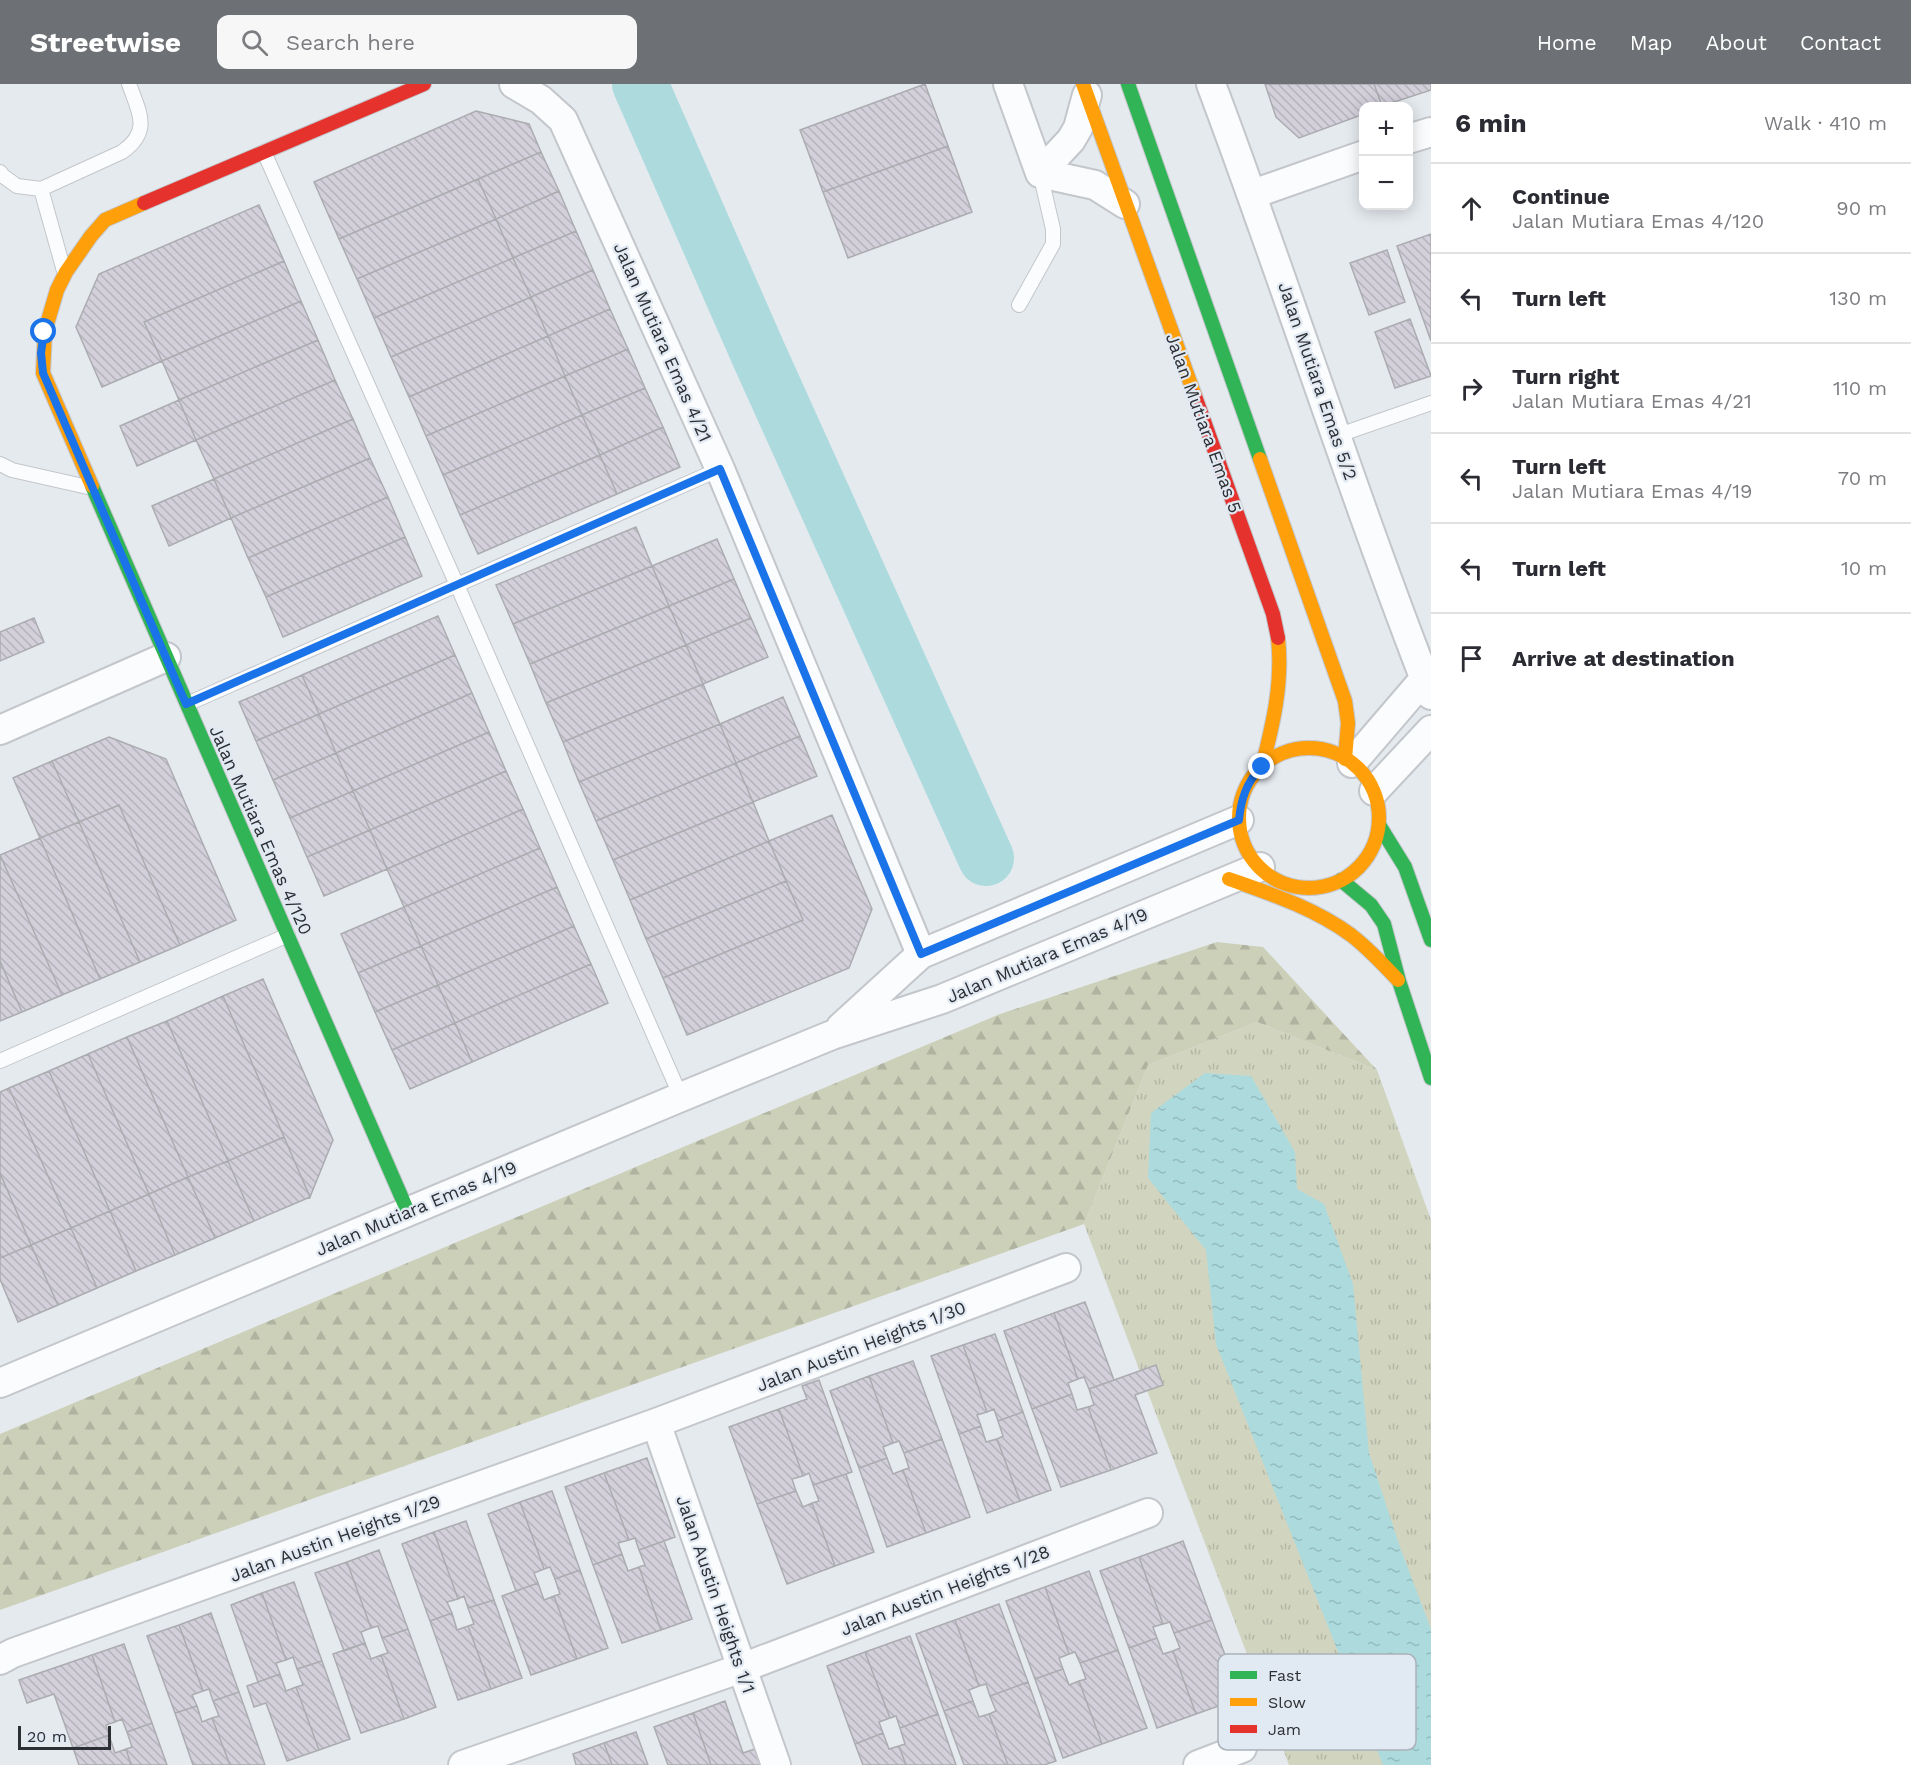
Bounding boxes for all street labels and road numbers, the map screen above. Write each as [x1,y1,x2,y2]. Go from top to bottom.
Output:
street label: Jalan Mutiara Emas 4/21 [610,239,716,445]
street label: Jalan Mutiara Emas 5/2 [1274,279,1362,483]
street label: Jalan Mutiara Emas 5 [1162,330,1246,516]
street label: Jalan Mutiara Emas 4/120 [205,722,317,938]
street label: Jalan Mutiara Emas 4/19 [943,903,1151,1007]
street label: Jalan Mutiara Emas 4/19 [312,1156,520,1260]
street label: Jalan Austin Heights 1/30 [753,1296,969,1396]
street label: Jalan Austin Heights 1/29 [227,1490,443,1586]
street label: Jalan Austin Heights 1/1 [672,1492,760,1696]
street label: Jalan Austin Heights 1/28 [837,1540,1053,1640]

